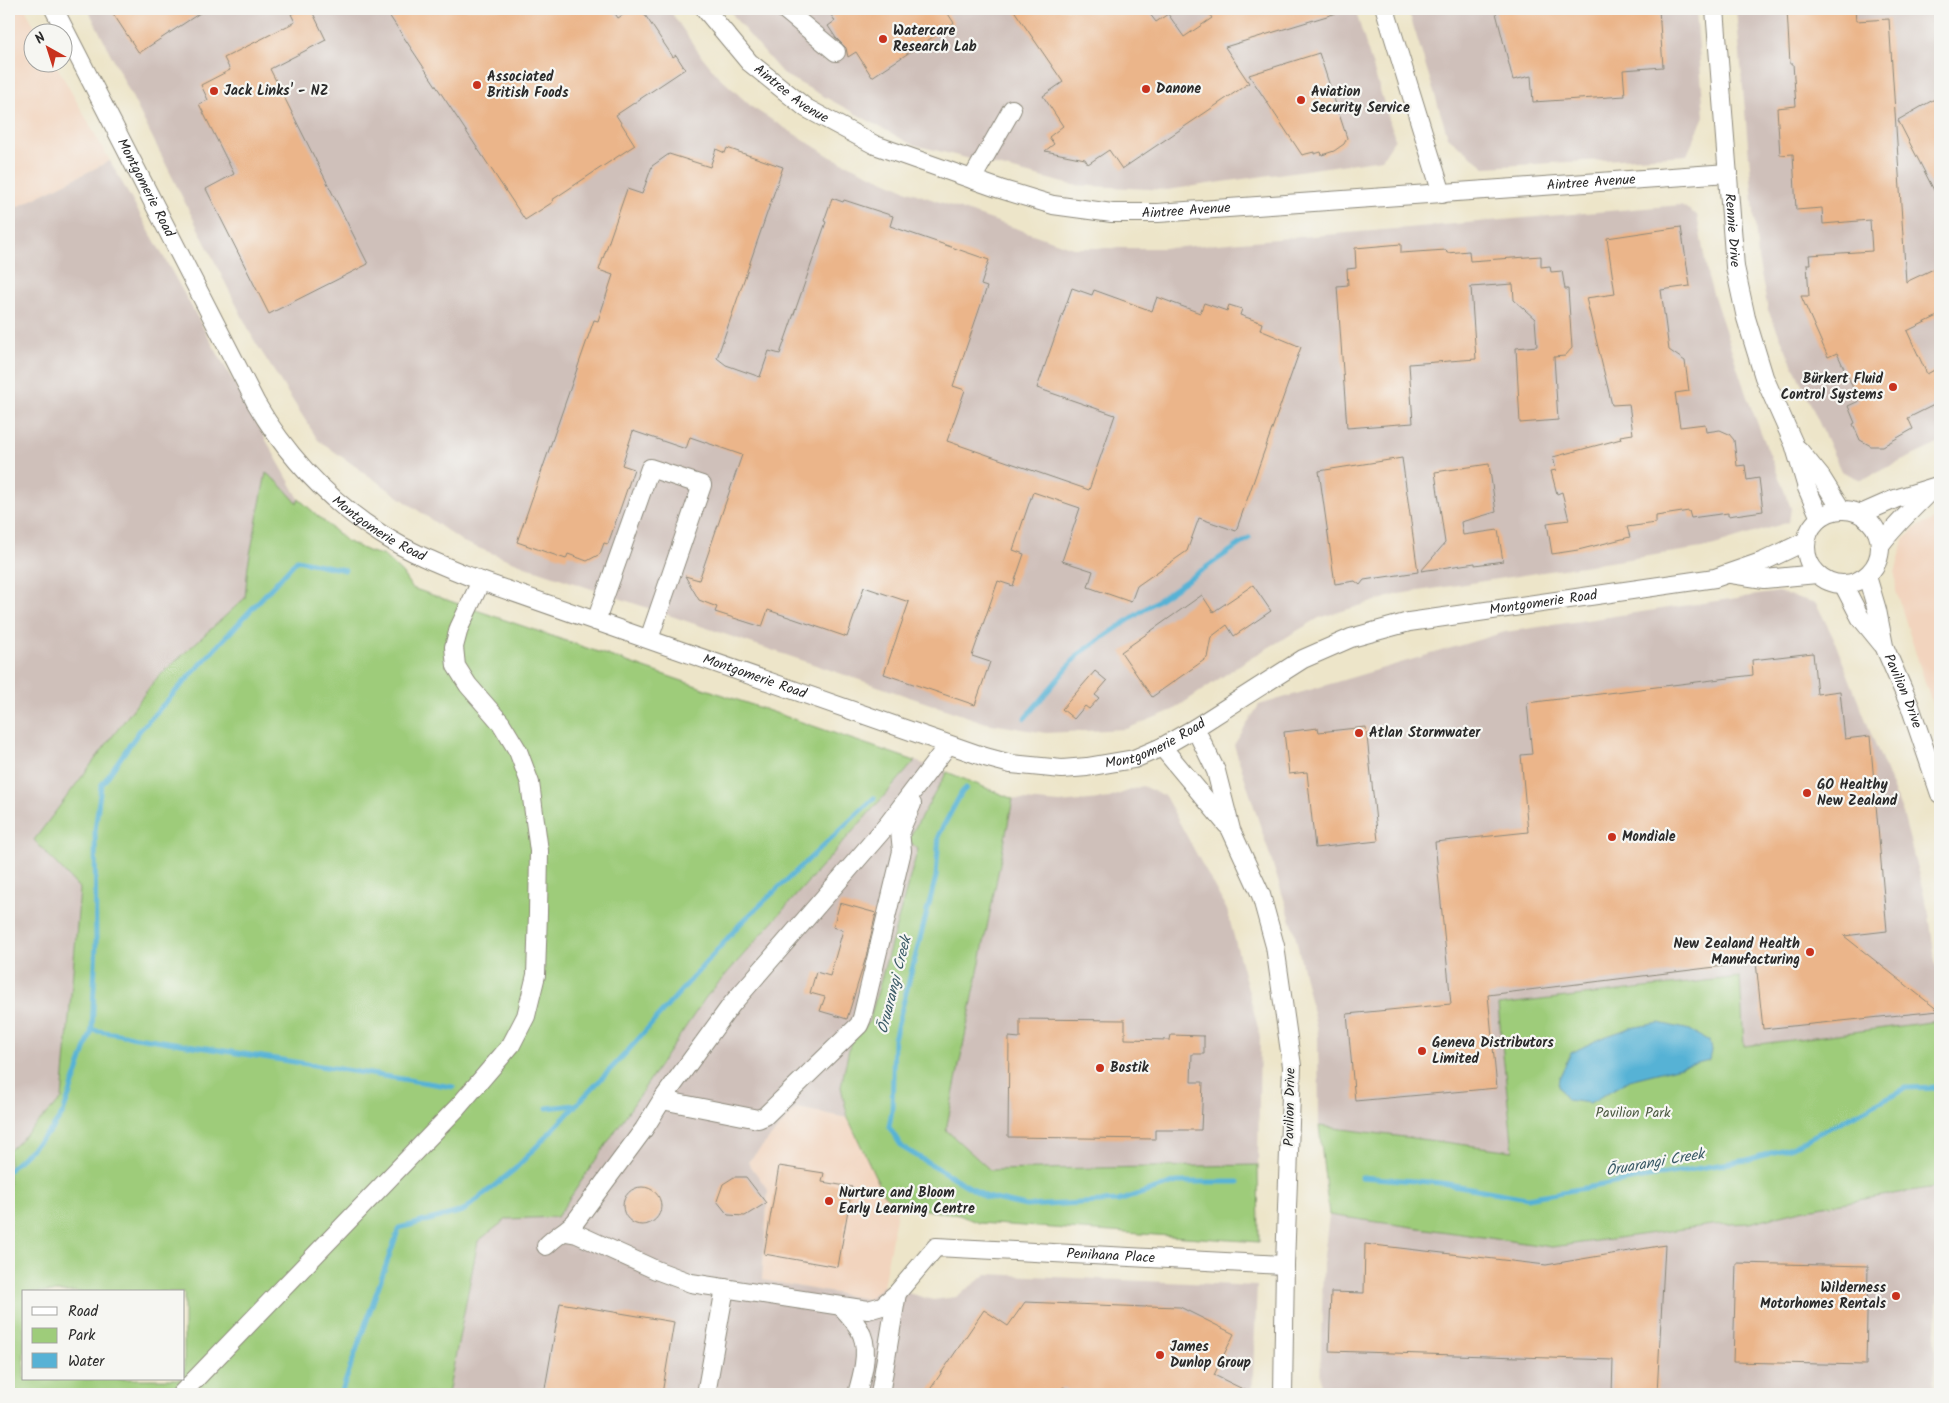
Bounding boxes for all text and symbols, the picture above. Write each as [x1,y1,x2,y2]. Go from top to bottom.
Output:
place label: Watercare Research Lab [893,20,977,58]
north arrow [22,22,72,72]
text: N [30,27,51,50]
marker: Watercare Research Lab [877,33,889,45]
street label: Aintree Avenue [749,59,833,130]
place label: Associated British Foods [487,66,569,104]
place label: Danone [1156,78,1201,100]
marker: Associated British Foods [471,79,483,91]
place label: Jack Links' - NZ [224,80,329,102]
place label: Aviation Security Service [1311,81,1410,119]
marker: Danone [1140,83,1152,95]
marker: Jack Links' - NZ [208,85,220,97]
marker: Aviation Security Service [1295,94,1307,106]
street label: Montgomerie Road [111,134,181,242]
street label: Aintree Avenue [1546,168,1637,197]
street label: Rennie Drive [1718,193,1746,269]
street label: Aintree Avenue [1142,197,1232,224]
place label: Bürkert Fluid Control Systems [1781,368,1883,406]
marker: Bürkert Fluid Control Systems [1887,381,1899,393]
street label: Montgomerie Road [327,490,430,568]
street label: Montgomerie Road [1488,584,1600,621]
street label: Montgomerie Road [700,648,811,705]
street label: Pavilion Drive [1878,650,1928,732]
street label: Montgomerie Road [1103,712,1211,775]
place label: Atlan Stormwater [1369,722,1481,744]
marker: Atlan Stormwater [1353,727,1365,739]
place label: GO Healthy New Zealand [1817,774,1898,812]
marker: GO Healthy New Zealand [1801,787,1813,799]
place label: Mondiale [1622,826,1676,848]
marker: Mondiale [1606,831,1618,843]
water label: Ōruarangi Creek [871,932,919,1036]
place label: New Zealand Health Manufacturing [1673,933,1800,971]
marker: New Zealand Health Manufacturing [1804,946,1816,958]
place label: Geneva Distributors Limited [1432,1032,1554,1070]
marker: Geneva Distributors Limited [1416,1045,1428,1057]
place label: Bostik [1110,1057,1150,1079]
marker: Bostik [1094,1062,1106,1074]
street label: Pavilion Drive [1278,1067,1302,1147]
park label: Pavilion Park [1596,1102,1671,1124]
water label: Ōruarangi Creek [1604,1142,1708,1183]
place label: Nurture and Bloom Early Learning Centre [839,1182,975,1220]
marker: Nurture and Bloom Early Learning Centre [823,1195,835,1207]
street label: Penihana Place [1066,1243,1156,1269]
place label: Wilderness Motorhomes Rentals [1760,1277,1886,1315]
legend [22,1290,185,1380]
marker: Wilderness Motorhomes Rentals [1890,1290,1902,1302]
text: Road [68,1300,99,1324]
text: Park [68,1324,96,1348]
place label: James Dunlop Group [1170,1336,1252,1374]
marker: James Dunlop Group [1154,1349,1166,1361]
text: Water [68,1350,105,1374]

